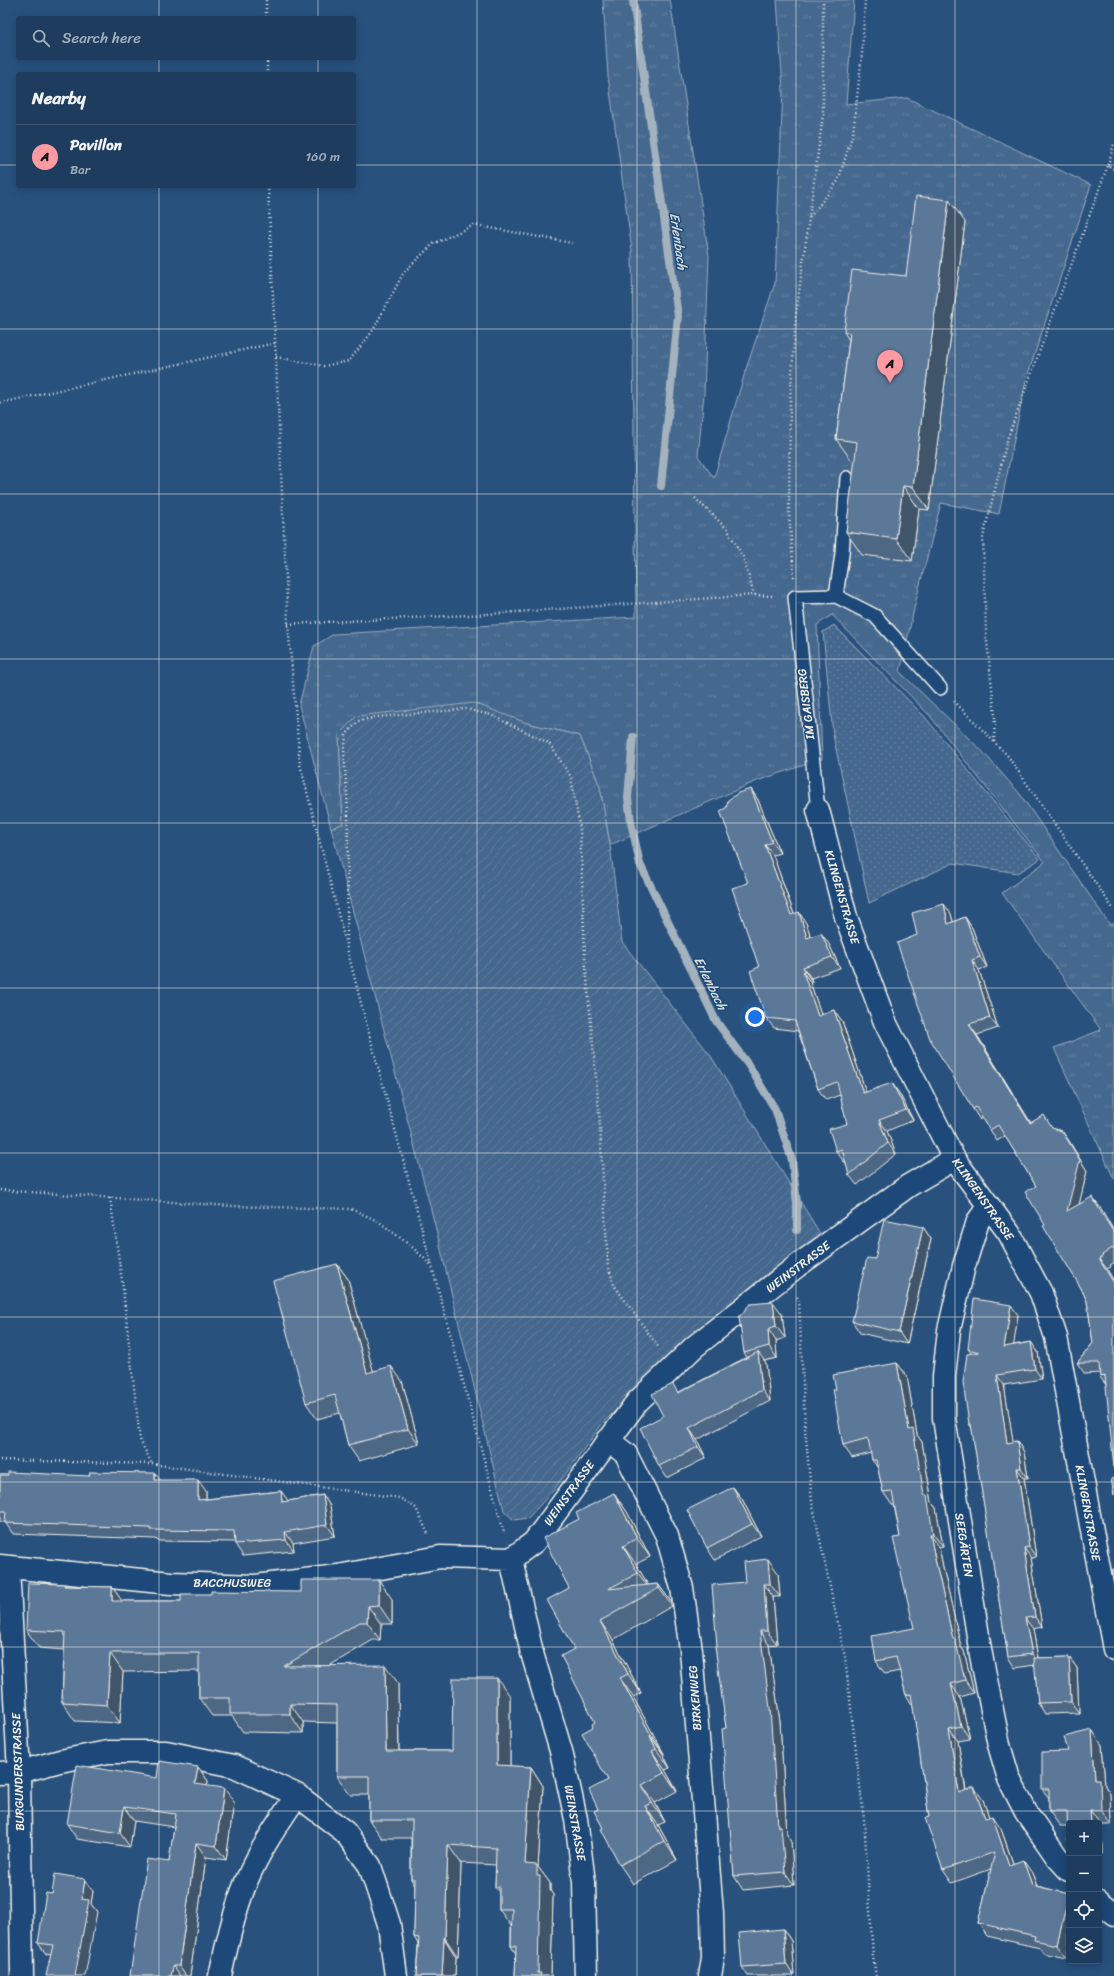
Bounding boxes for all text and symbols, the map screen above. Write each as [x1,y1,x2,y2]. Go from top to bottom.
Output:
search box [16,16,356,60]
text: Search here [62,25,141,51]
icon: search [30,27,52,49]
text: Nearby [32,83,86,113]
text: Pavillon [70,132,122,158]
text: A [41,145,49,168]
text: 160 m [305,145,340,168]
text: Bar [70,158,90,181]
water label: Erlenbach [663,211,694,272]
pin: A [877,350,903,383]
street label: IM GAISBERG [791,667,821,742]
street label: KLINGENSTRASSE [818,847,866,948]
water label: Erlenbach [688,953,734,1015]
your location [745,1007,765,1027]
street label: KLINGENSTRASSE [946,1153,1021,1246]
street label: WEINSTRASSE [761,1234,836,1299]
street label: WEINSTRASSE [538,1454,601,1531]
street label: KLINGENSTRASSE [1069,1463,1108,1564]
street label: SEEGÄRTEN [948,1511,980,1579]
street label: BACCHUSWEG [193,1572,271,1594]
street label: BIRKENWEG [682,1665,708,1731]
street label: BURGUNDERSTRASSE [5,1711,31,1831]
street label: WEINSTRASSE [557,1783,593,1864]
map controls [1066,1820,1102,1964]
button: + [1066,1820,1102,1856]
button: − [1066,1856,1102,1892]
button: locate [1066,1892,1102,1928]
button: layers [1066,1928,1102,1964]

